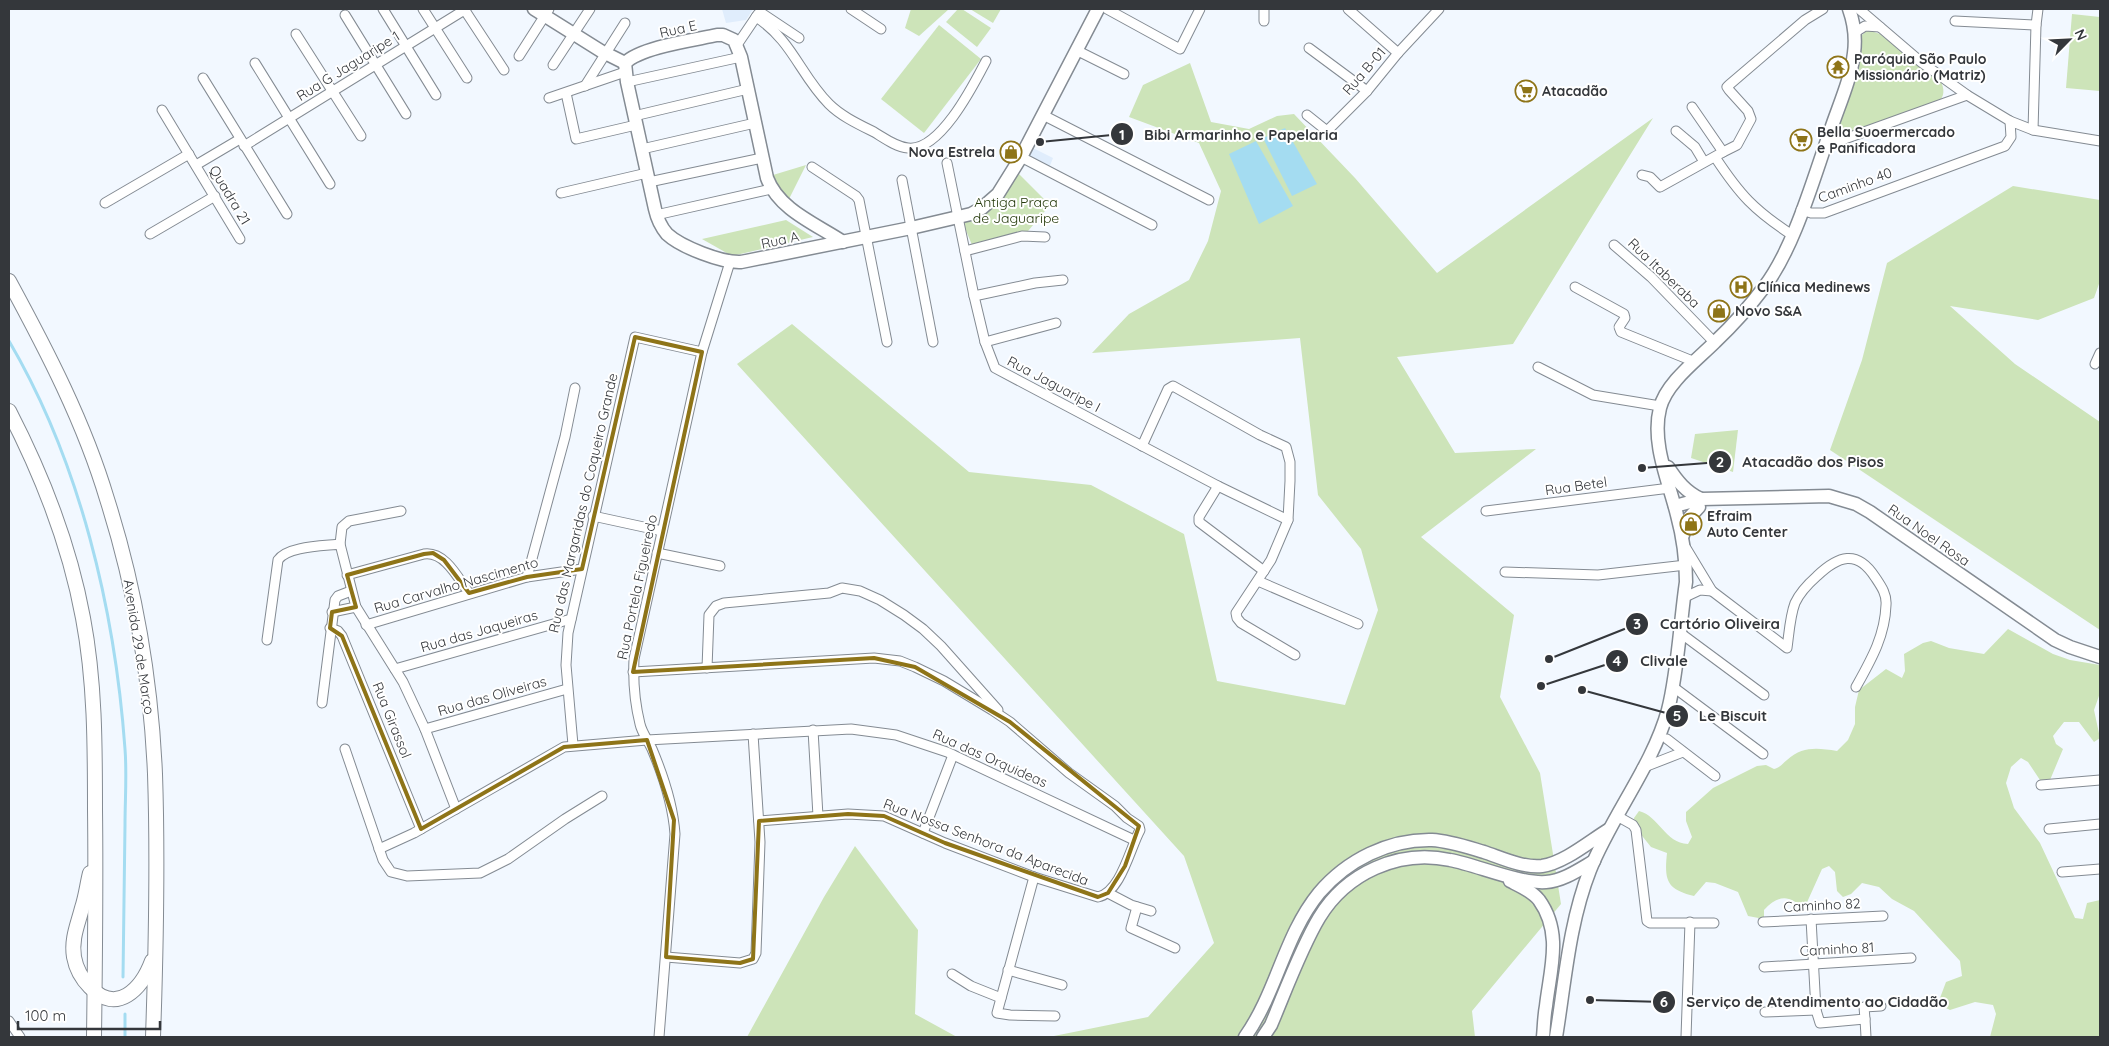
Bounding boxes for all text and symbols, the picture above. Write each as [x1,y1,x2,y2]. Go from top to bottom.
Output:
north arrow [2044,15,2094,65]
street label: Rua E [658,16,698,42]
text: N [2071,26,2091,43]
street label: Rua G Jaguaripe 1 [293,27,403,105]
street label: Rua B-01 [1338,43,1390,99]
place label: Paróquia São Paulo Missionário (Matriz) [1854,50,1987,84]
temple icon: Paróquia São Paulo Missionário (Matriz) [1826,55,1850,79]
supermarket icon: Atacadão [1514,79,1538,103]
place label: Atacadão [1542,82,1608,100]
callout: Bibi Armarinho e Papelaria [1109,119,1348,149]
place label: Bella Suoermercado e Panificadora [1817,123,1955,157]
text: 1 [1119,125,1125,144]
text: Bibi Armarinho e Papelaria [1144,125,1338,144]
supermarket icon: Bella Suoermercado e Panificadora [1789,128,1813,152]
shop icon: Nova Estrela [999,140,1023,164]
place label: Nova Estrela [908,143,995,161]
street label: Quadra 21 [205,162,255,228]
street label: Caminho 40 [1816,163,1894,207]
park label: Antiga Praça de Jaguaripe [973,193,1059,227]
street label: Rua A [759,227,801,253]
street label: Rua Itaberaba [1624,234,1704,312]
hospital icon: Clínica Medinews [1729,275,1753,299]
place label: Clínica Medinews [1757,278,1871,296]
shop icon: Novo S&A [1707,299,1731,323]
place label: Novo S&A [1735,302,1802,320]
street label: Rua Jaguaripe I [1004,352,1104,416]
street label: Rua das Margaridas do Coqueiro Grande [544,371,622,635]
callout: Atacadão dos Pisos [1707,447,1893,477]
text: 2 [1716,452,1724,471]
text: Atacadão dos Pisos [1742,452,1884,471]
street label: Rua Betel [1544,473,1608,499]
street label: Rua Noel Rosa [1884,500,1974,570]
place label: Efraim Auto Center [1707,507,1788,541]
shop icon: Efraim Auto Center [1679,512,1703,536]
street label: Rua Portela Figueiredo [613,513,661,661]
street label: Rua Carvalho Nascimento [372,553,540,617]
street label: Avenida 29 de Março [119,578,159,716]
street label: Rua das Jaqueiras [418,606,540,656]
callout: Cartório Oliveira [1625,609,1790,639]
text: 3 [1633,614,1641,633]
text: Cartório Oliveira [1660,614,1780,633]
callout: Clivale [1605,646,1697,676]
text: 4 [1613,651,1622,670]
text: Clivale [1640,651,1688,670]
street label: Rua das Oliveiras [436,672,548,720]
street label: Rua Girassol [369,679,415,761]
callout: Le Biscuit [1664,701,1778,731]
text: 5 [1673,706,1681,725]
text: Le Biscuit [1699,706,1767,725]
street label: Rua das Orquideas [930,725,1050,791]
street label: Rua Nossa Senhora da Aparecida [881,794,1091,890]
street label: Caminho 82 [1783,894,1861,916]
street label: Caminho 81 [1799,938,1875,960]
callout: Serviço de Atendimento ao Cidadão [1651,987,1958,1017]
text: 6 [1660,992,1668,1011]
text: Serviço de Atendimento ao Cidadão [1686,992,1948,1011]
scale bar [18,998,160,1030]
text: 100 m [25,1006,66,1025]

